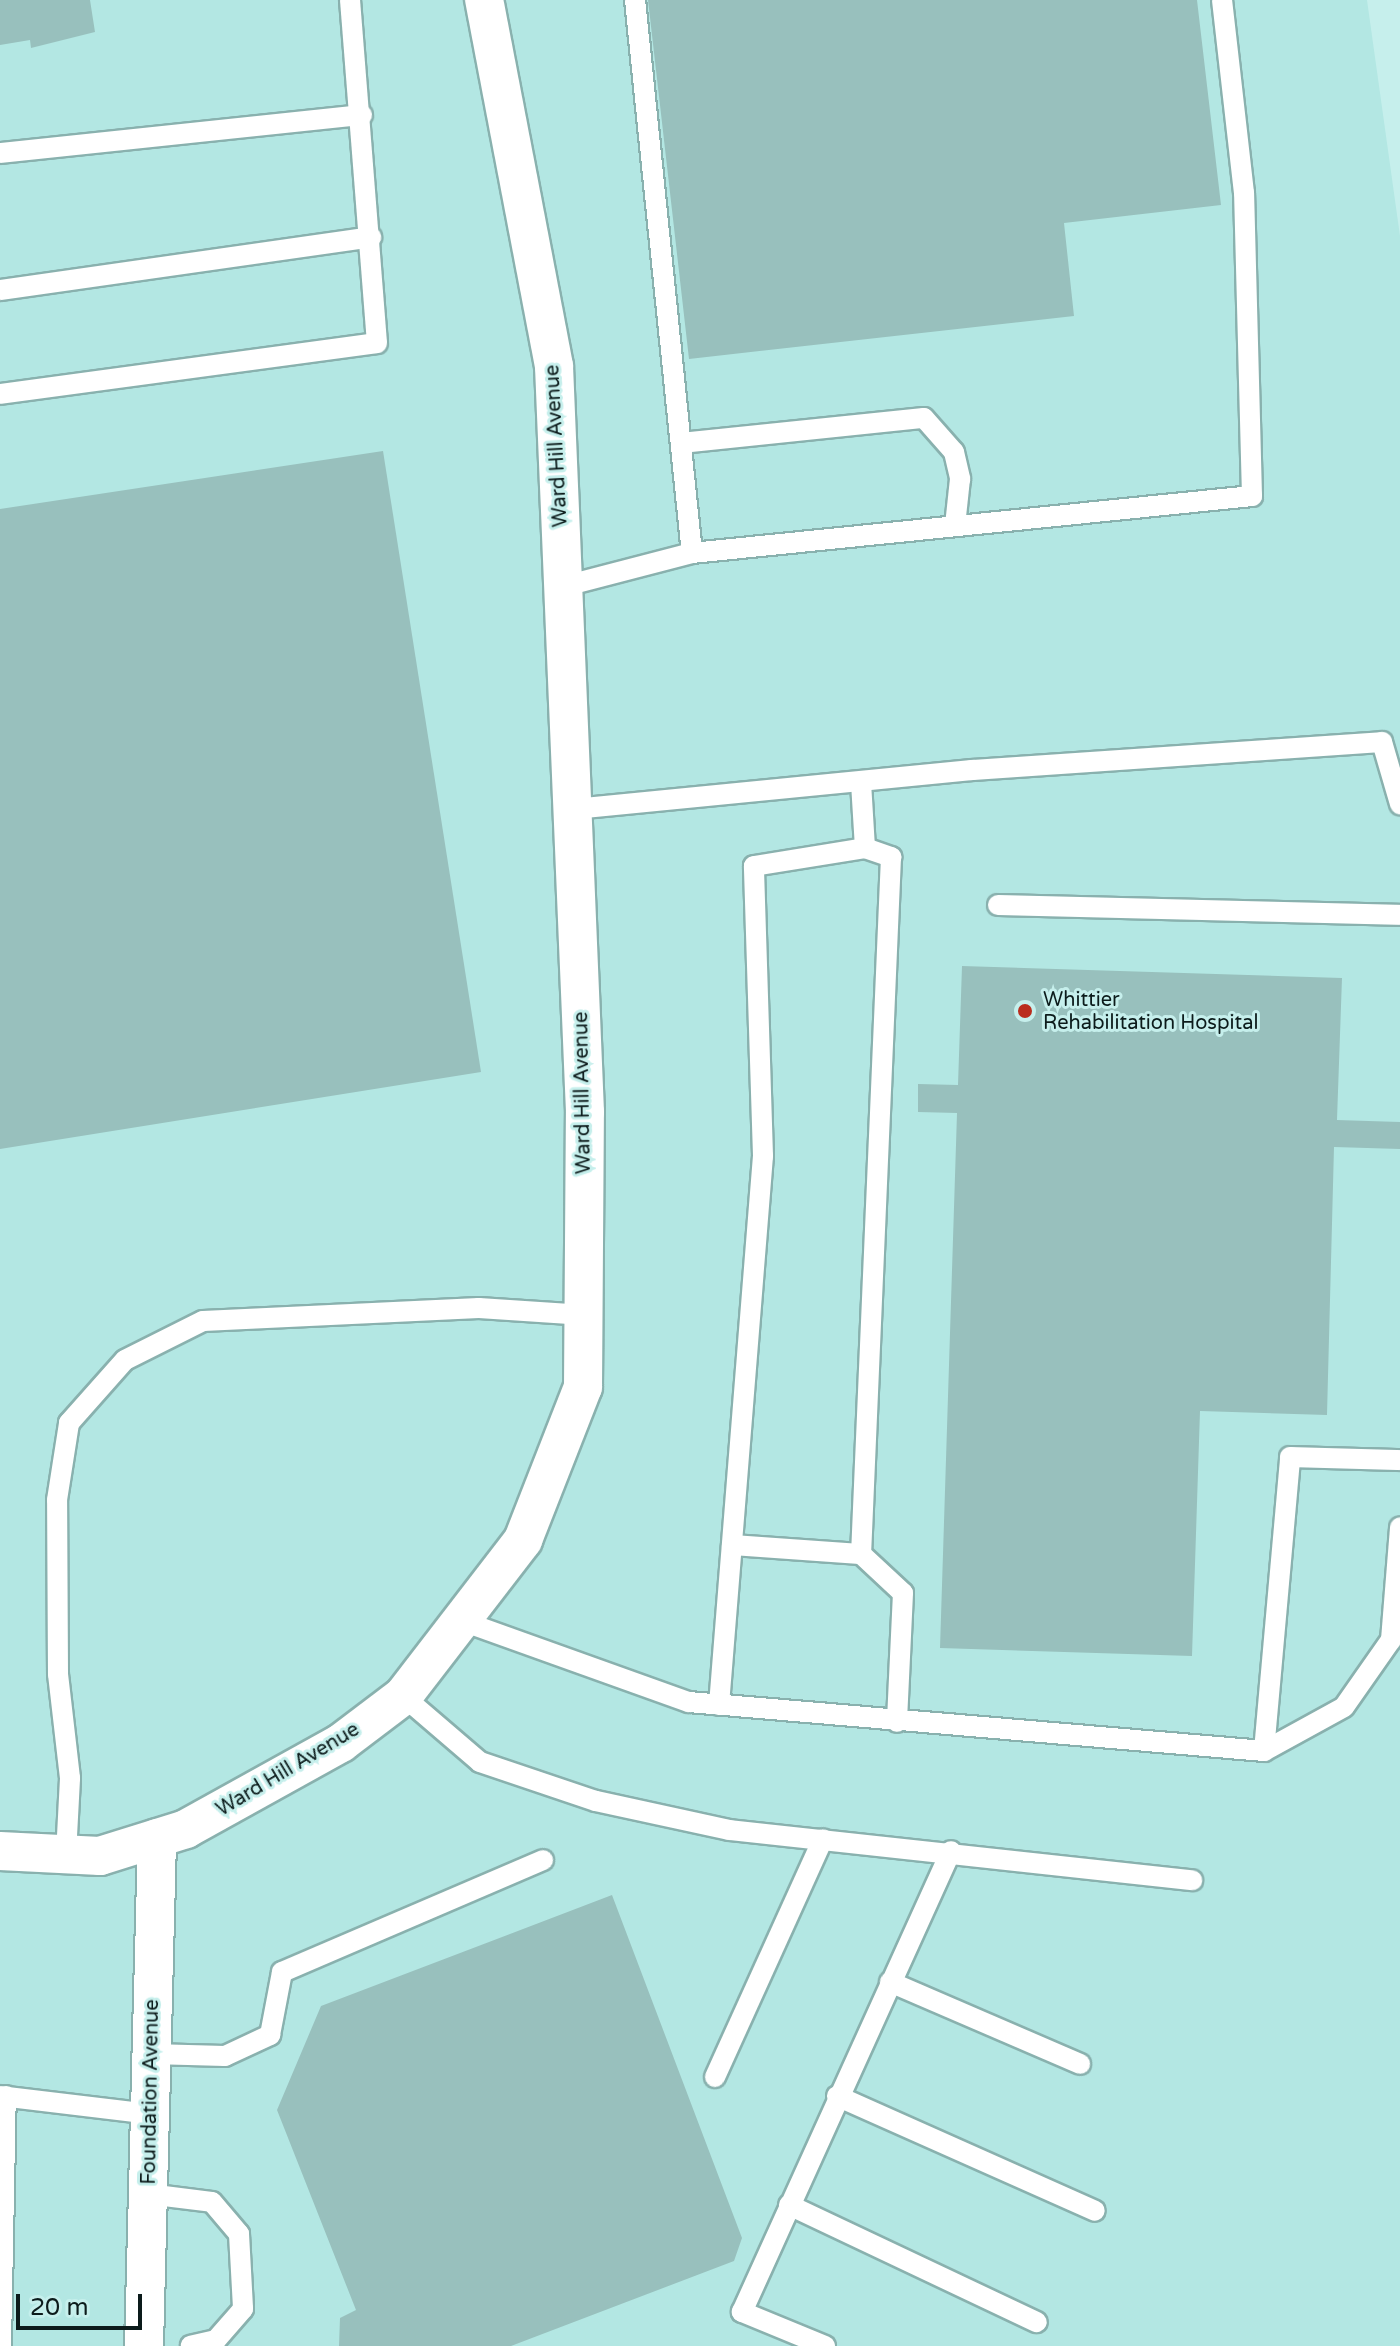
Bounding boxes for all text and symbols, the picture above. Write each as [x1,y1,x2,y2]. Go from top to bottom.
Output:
street label: Ward Hill Avenue [541,364,573,528]
place label: Whittier Rehabilitation Hospital [1043,988,1258,1035]
marker: Whittier Rehabilitation Hospital [1014,1000,1036,1022]
street label: Ward Hill Avenue [570,1012,596,1174]
street label: Ward Hill Avenue [212,1718,364,1822]
street label: Foundation Avenue [137,1999,165,2185]
scale bar [20,2278,146,2328]
text: 20 m [30,2293,88,2322]

